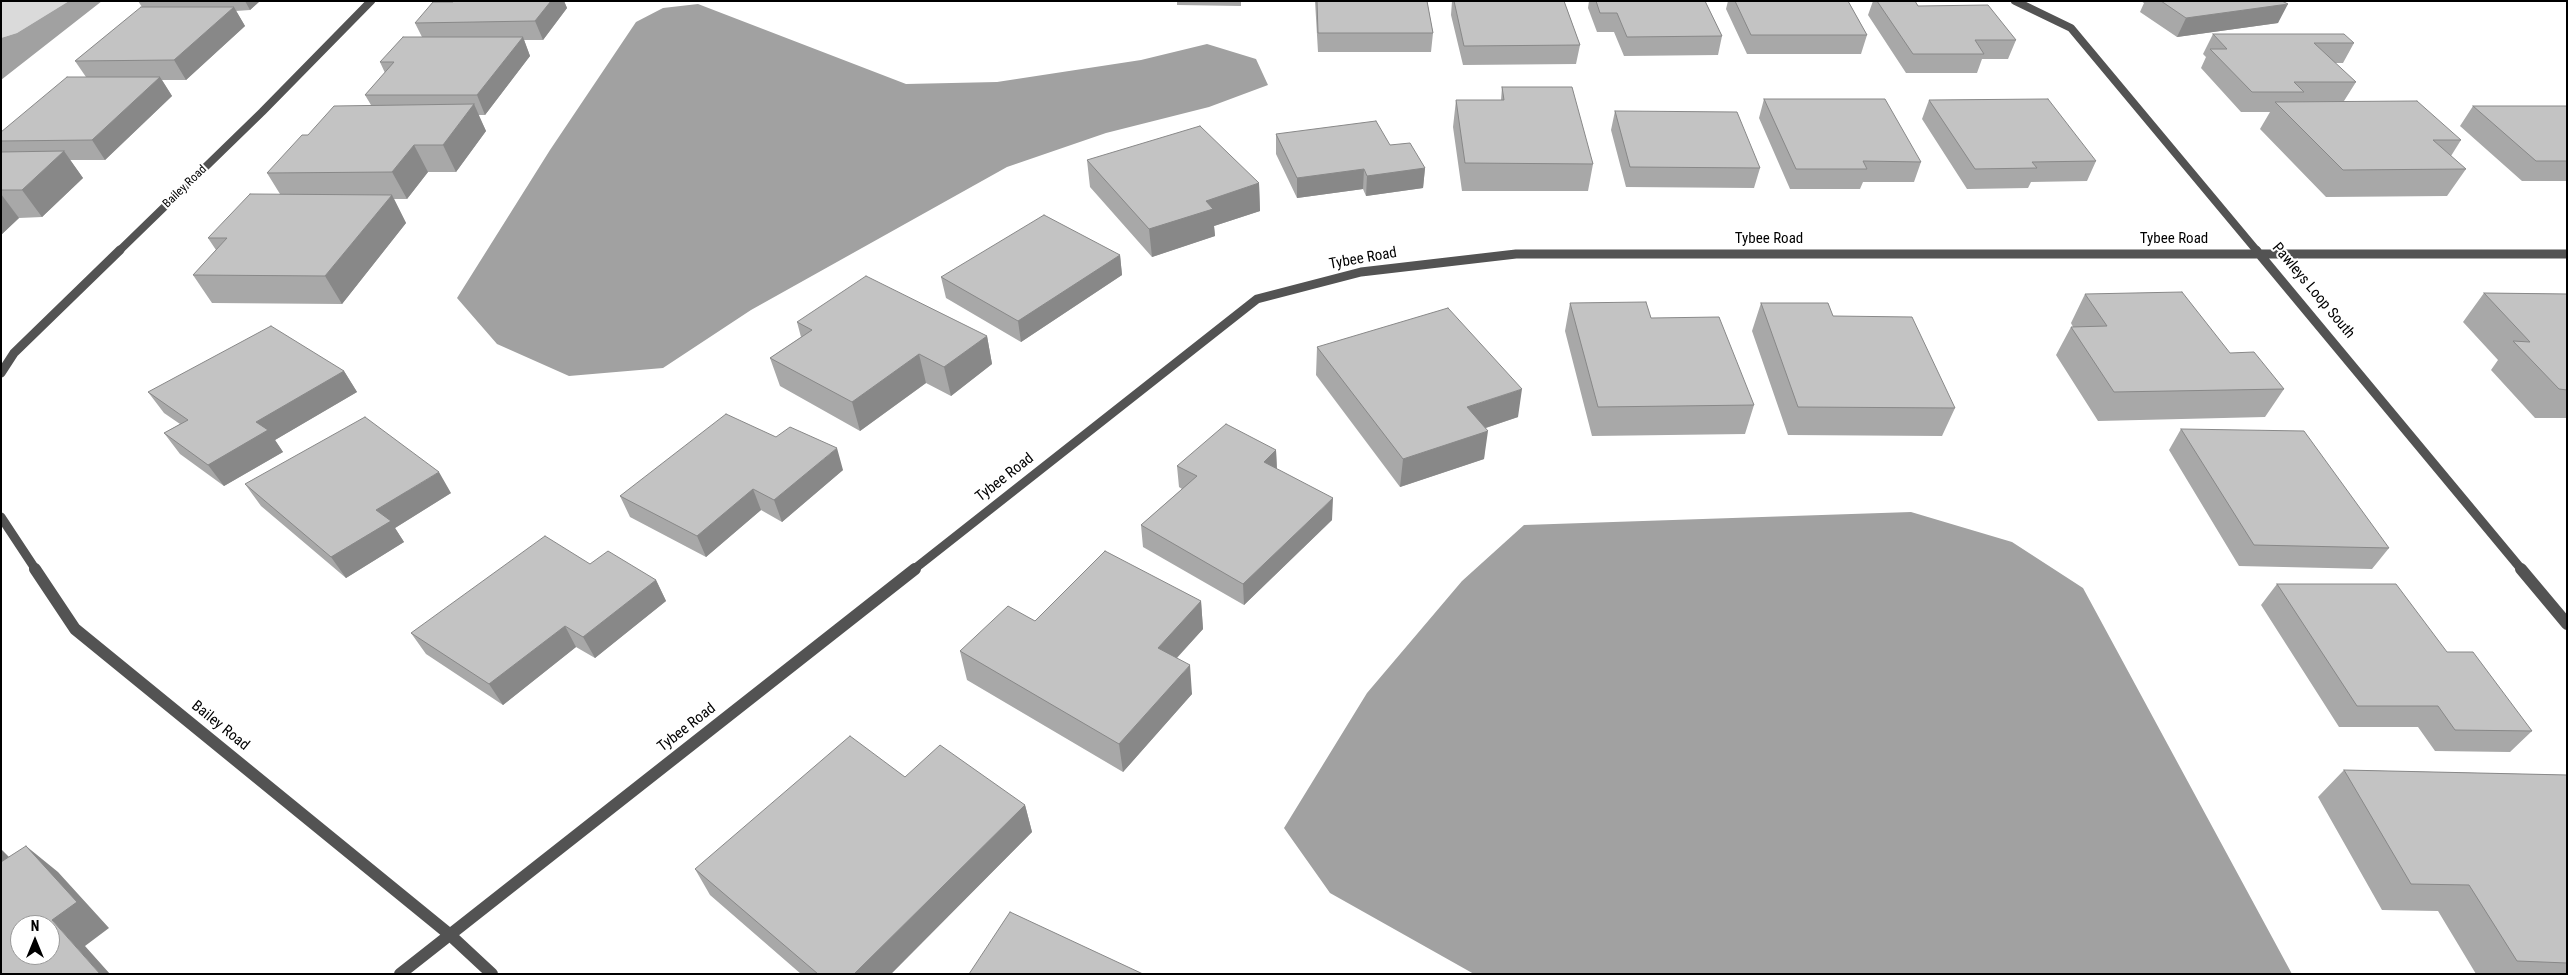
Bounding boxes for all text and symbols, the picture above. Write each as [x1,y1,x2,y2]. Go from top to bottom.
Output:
street label: Bailey Road [160,163,210,211]
street label: Tybee Road [1735,230,1803,248]
street label: Tybee Road [2140,230,2208,248]
street label: Pawleys Loop South [2268,240,2358,342]
street label: Tybee Road [1328,244,1398,274]
street label: Tybee Road [972,450,1038,506]
street label: Bailey Road [188,697,252,755]
street label: Tybee Road [654,700,720,756]
north arrow [10,915,60,965]
text: N [31,918,39,934]

